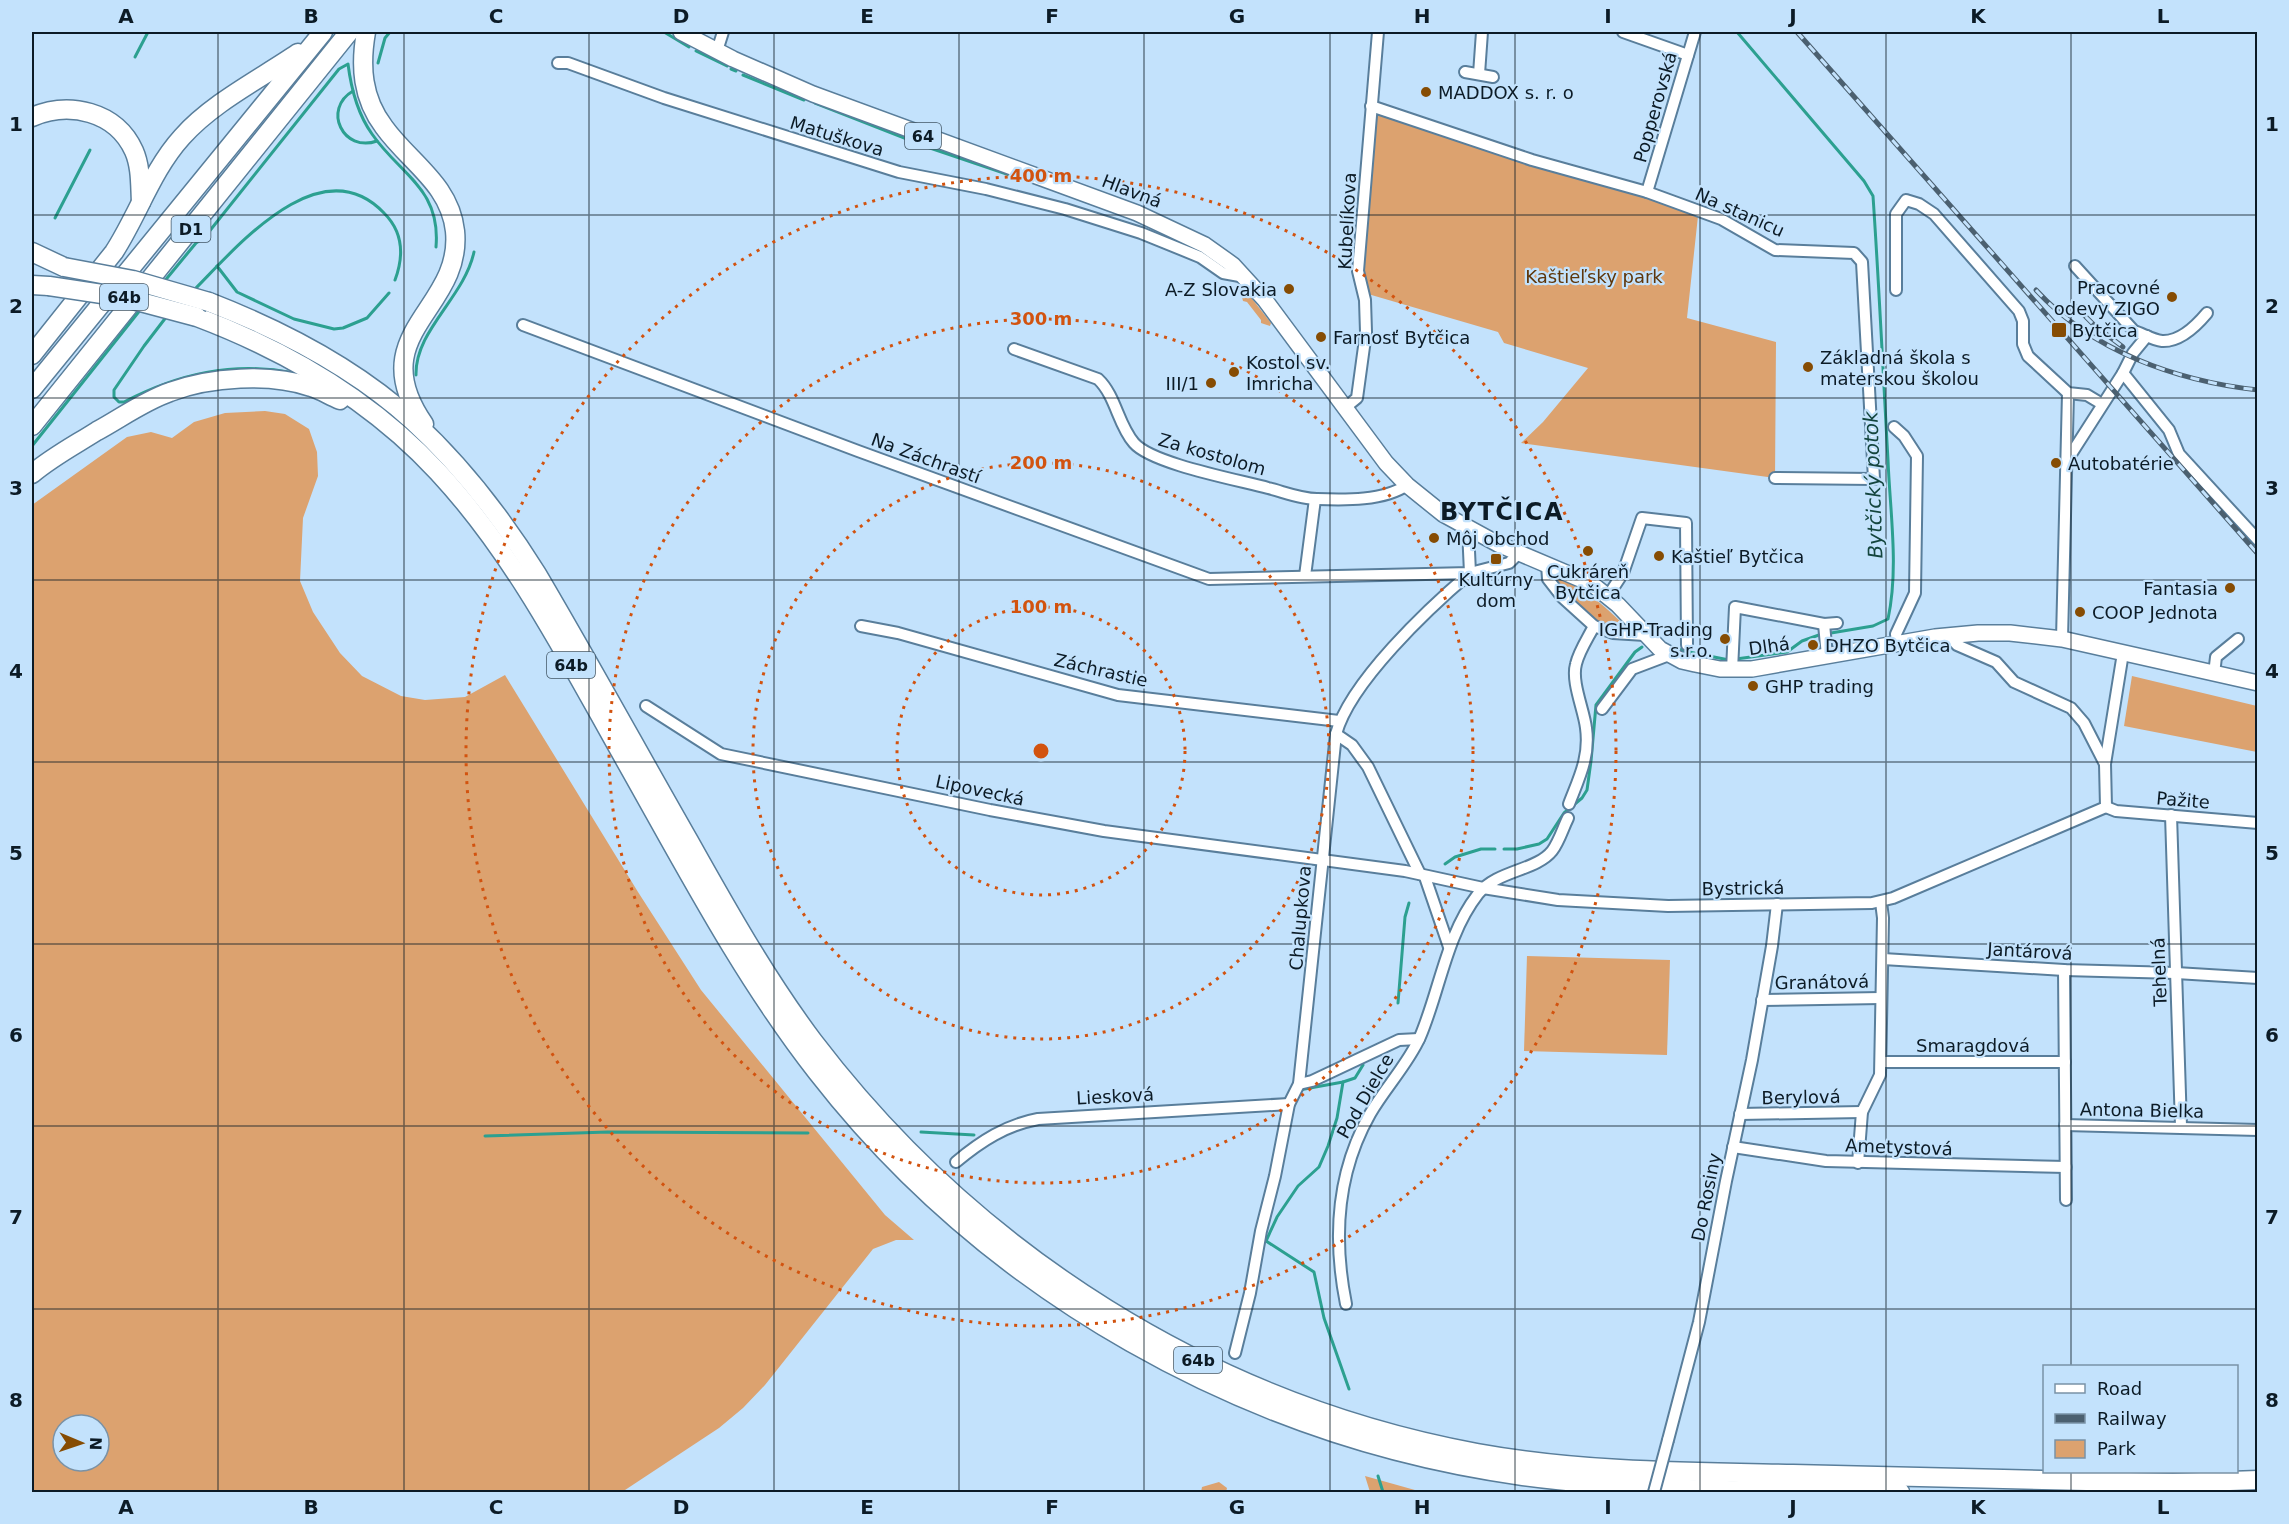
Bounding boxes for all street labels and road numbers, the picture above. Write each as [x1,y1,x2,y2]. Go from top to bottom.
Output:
street label: Popperovská [1629,49,1681,165]
street label: Matuškova [788,112,886,160]
road number: 64 [905,123,941,149]
street label: Hlavná [1099,170,1165,212]
street label: Kubelíkova [1334,172,1360,270]
street label: Na stanicu [1692,183,1788,241]
road number: D1 [172,216,210,242]
road number: 64b [100,284,148,310]
street label: Na Záchrastí [868,429,984,488]
street label: Za kostolom [1156,429,1268,479]
street label: Dlhá [1747,633,1791,659]
street label: Záchrastie [1052,649,1150,691]
road number: 64b [547,652,595,678]
street label: Lipovecká [934,770,1026,810]
street label: Pažite [2155,787,2211,813]
street label: Chalupkova [1285,865,1315,971]
street label: Bystrická [1701,877,1785,899]
street label: Tehelná [2147,937,2171,1008]
street label: Jantárová [1986,938,2073,964]
street label: Granátová [1775,971,1869,993]
street label: Smaragdová [1916,1035,2030,1056]
street label: Pod Dielce [1332,1050,1398,1142]
street label: Liesková [1076,1083,1154,1109]
street label: Berylová [1761,1086,1841,1108]
street label: Antona Bielka [2080,1098,2204,1122]
street label: Ametystová [1845,1135,1953,1159]
street label: Do Rosiny [1687,1151,1725,1243]
road number: 64b [1174,1347,1222,1373]

